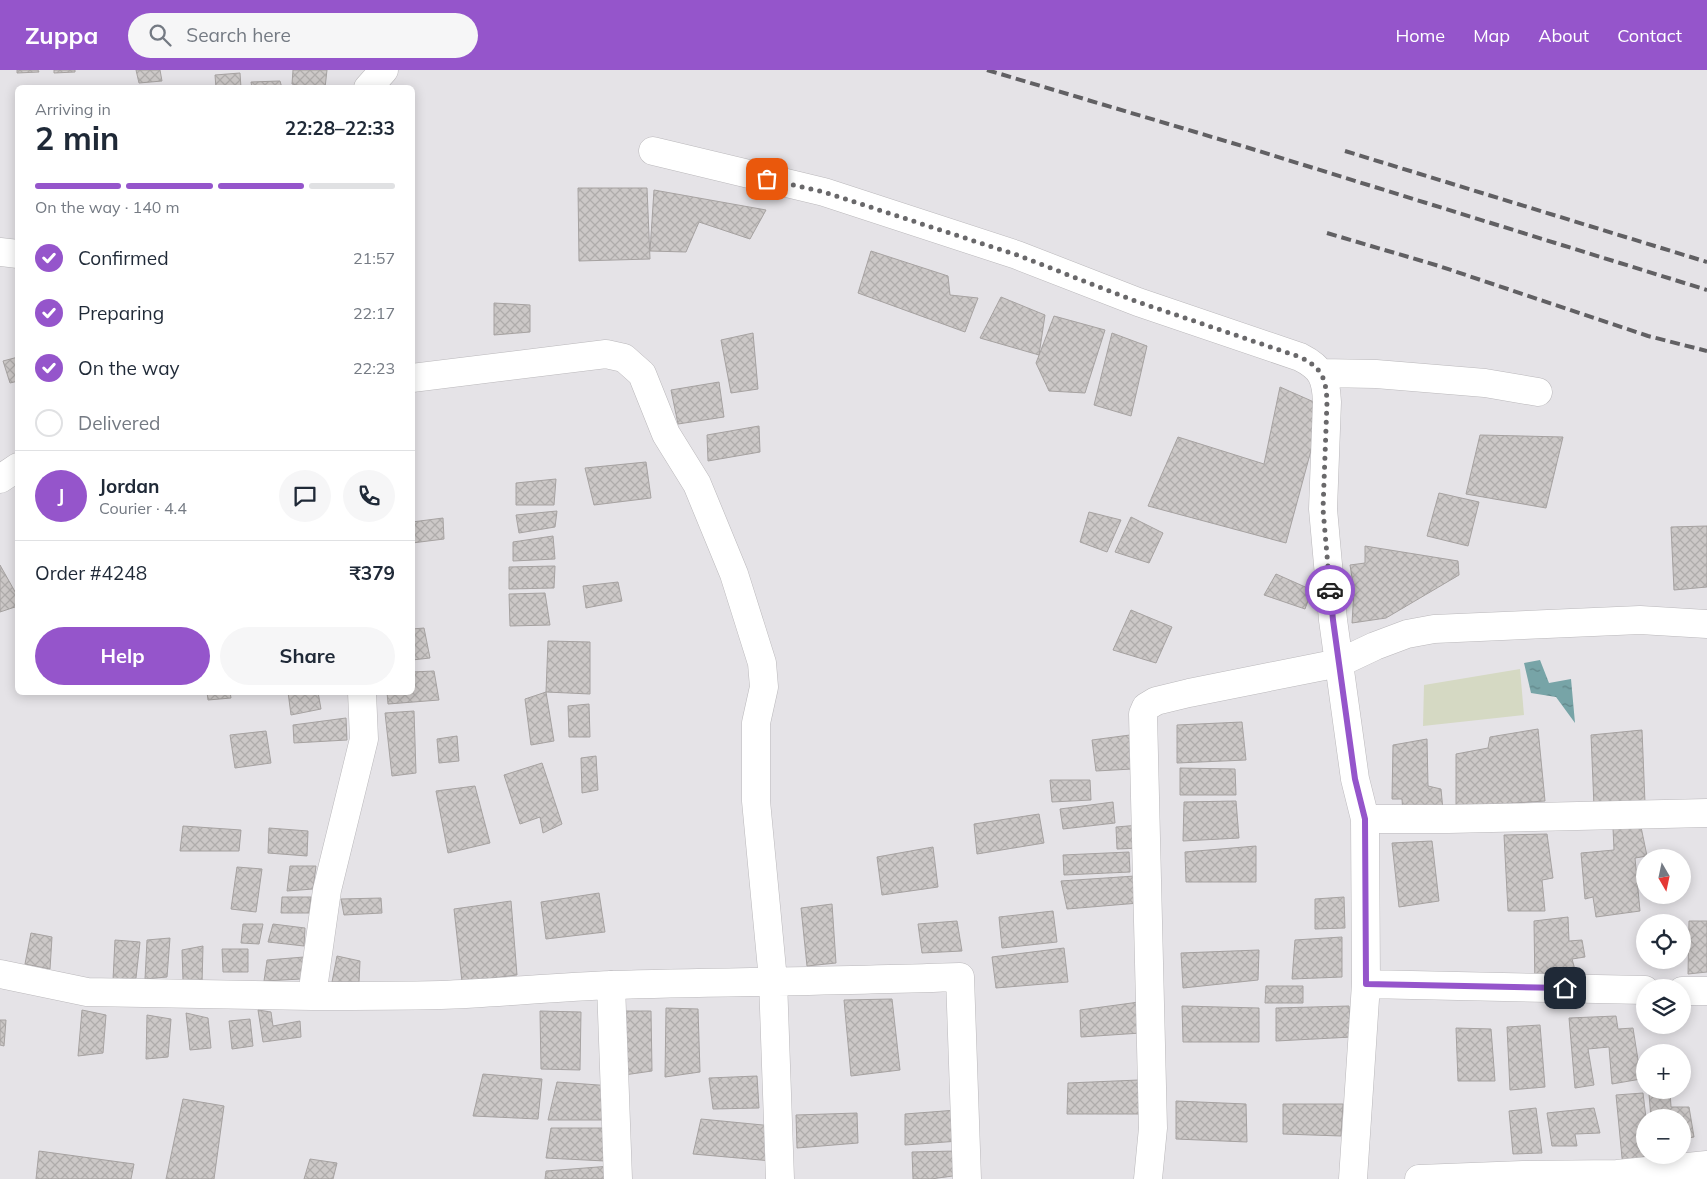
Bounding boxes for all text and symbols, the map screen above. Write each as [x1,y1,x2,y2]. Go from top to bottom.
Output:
search box [128,13,478,58]
text: Zuppa [25,20,98,50]
icon: search [146,21,174,49]
text: Search here [186,23,291,47]
text: Home [1395,24,1445,47]
text: Map [1473,24,1510,47]
text: About [1538,24,1589,47]
text: Contact [1617,24,1682,47]
text: Arriving in [35,99,111,119]
text: 22:28–22:33 [285,116,395,140]
text: 2 min [35,118,119,158]
pin [746,158,788,200]
icon: bag [753,165,781,193]
text: On the way · 140 m [35,197,180,217]
icon: check [35,244,63,272]
text: Confirmed [78,246,169,270]
text: 21:57 [353,248,395,268]
icon: check [35,299,63,327]
text: Preparing [78,301,164,325]
text: 22:17 [353,303,395,323]
icon: check [35,354,63,382]
text: On the way [78,356,180,380]
text: 22:23 [353,358,395,378]
text: Delivered [78,411,160,435]
button: chat [279,470,331,522]
button: phone [343,470,395,522]
text: Jordan [99,474,159,498]
text: J [58,484,64,508]
text: Courier · 4.4 [99,498,187,518]
text: Order #4248 [35,561,147,585]
text: ₹379 [349,561,395,585]
courier [1305,565,1355,615]
icon: car [1316,576,1344,604]
button: Help [35,627,210,685]
button: Share [220,627,395,685]
north arrow [1636,849,1691,904]
map controls [1636,849,1691,1164]
button: locate [1636,914,1691,969]
pin [1544,967,1586,1009]
icon: home [1551,974,1579,1002]
button: layers [1636,979,1691,1034]
button: + [1636,1044,1691,1099]
button: − [1636,1109,1691,1164]

